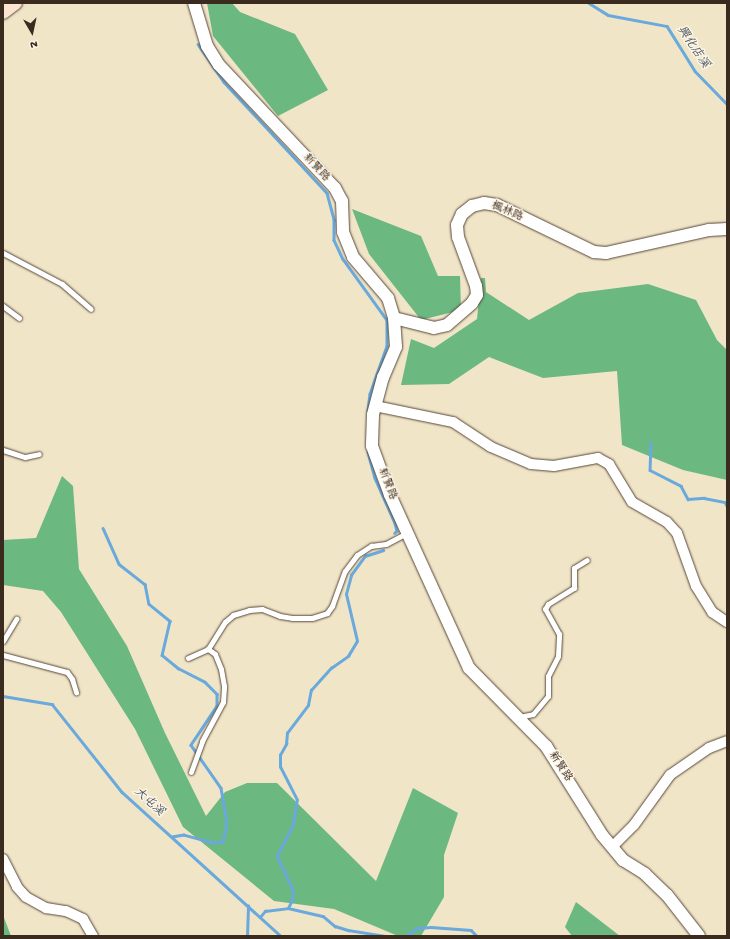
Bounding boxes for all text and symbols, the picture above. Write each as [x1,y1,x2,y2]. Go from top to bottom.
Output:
north arrow [12,12,52,52]
water label: 興化店溪 [673,24,711,72]
text: N [29,37,38,50]
street label: 新賢路 [300,151,332,185]
street label: 楓林路 [489,199,525,225]
street label: 新賢路 [375,466,399,502]
street label: 新賢路 [545,750,575,784]
water label: 大屯溪 [130,786,166,820]

